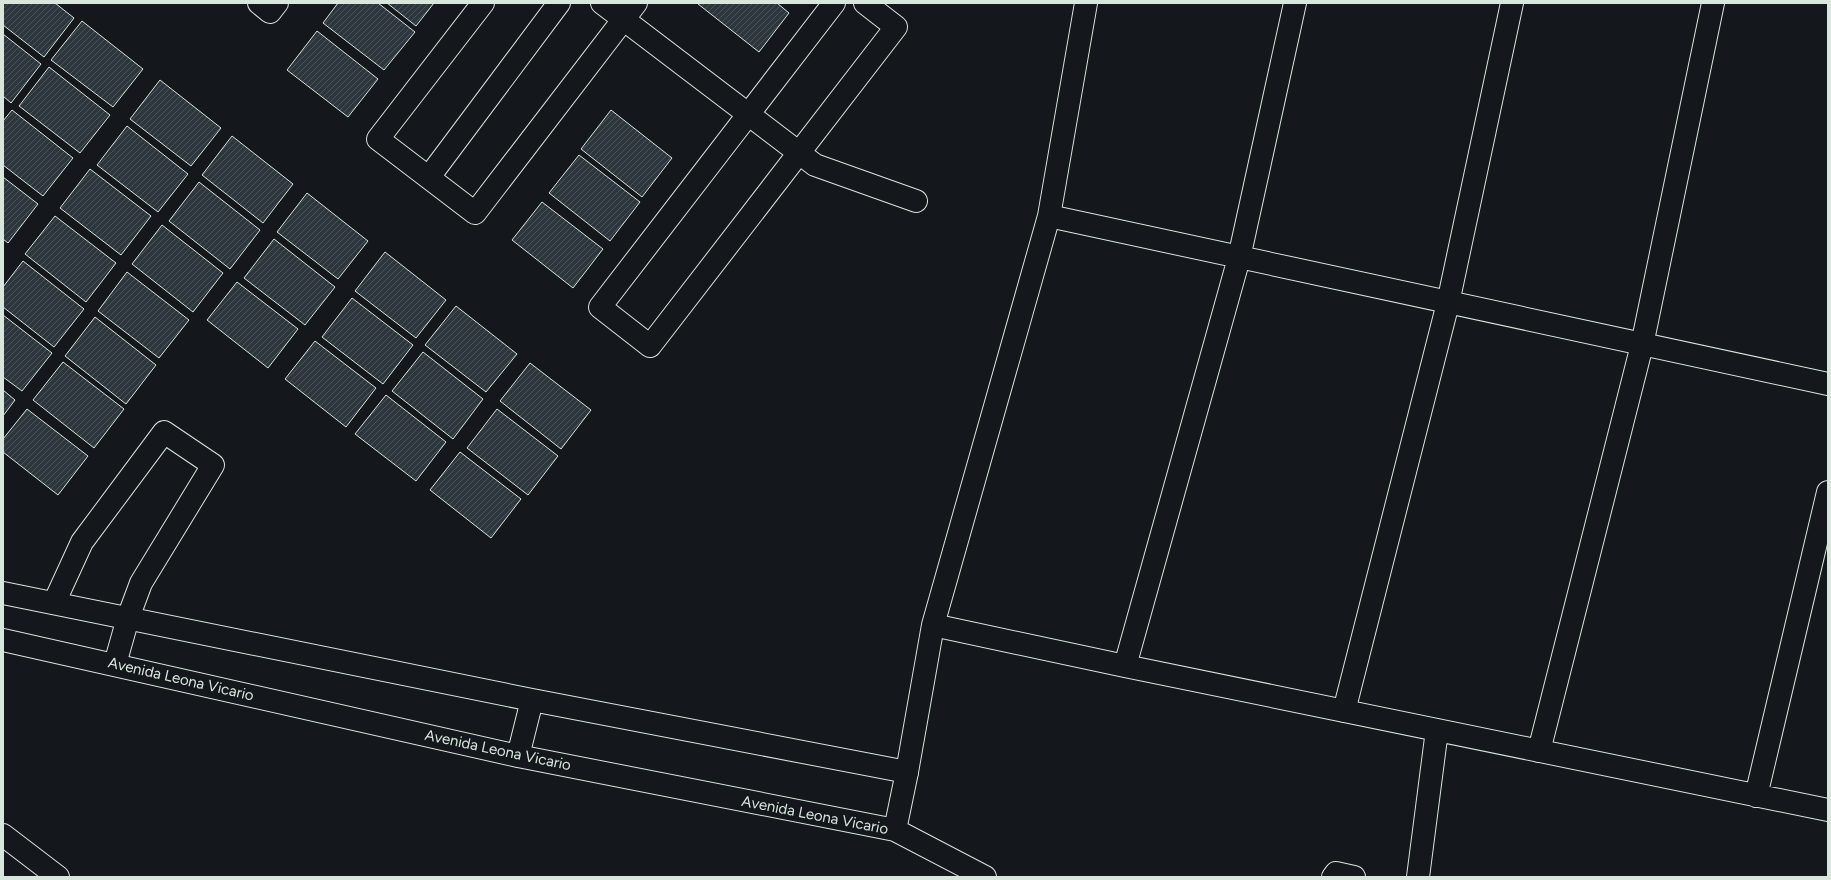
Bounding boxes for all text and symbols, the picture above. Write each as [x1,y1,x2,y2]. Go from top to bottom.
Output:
street label: Avenida Leona Vicario [106,653,256,705]
street label: Avenida Leona Vicario [423,726,573,774]
street label: Avenida Leona Vicario [740,792,890,838]

